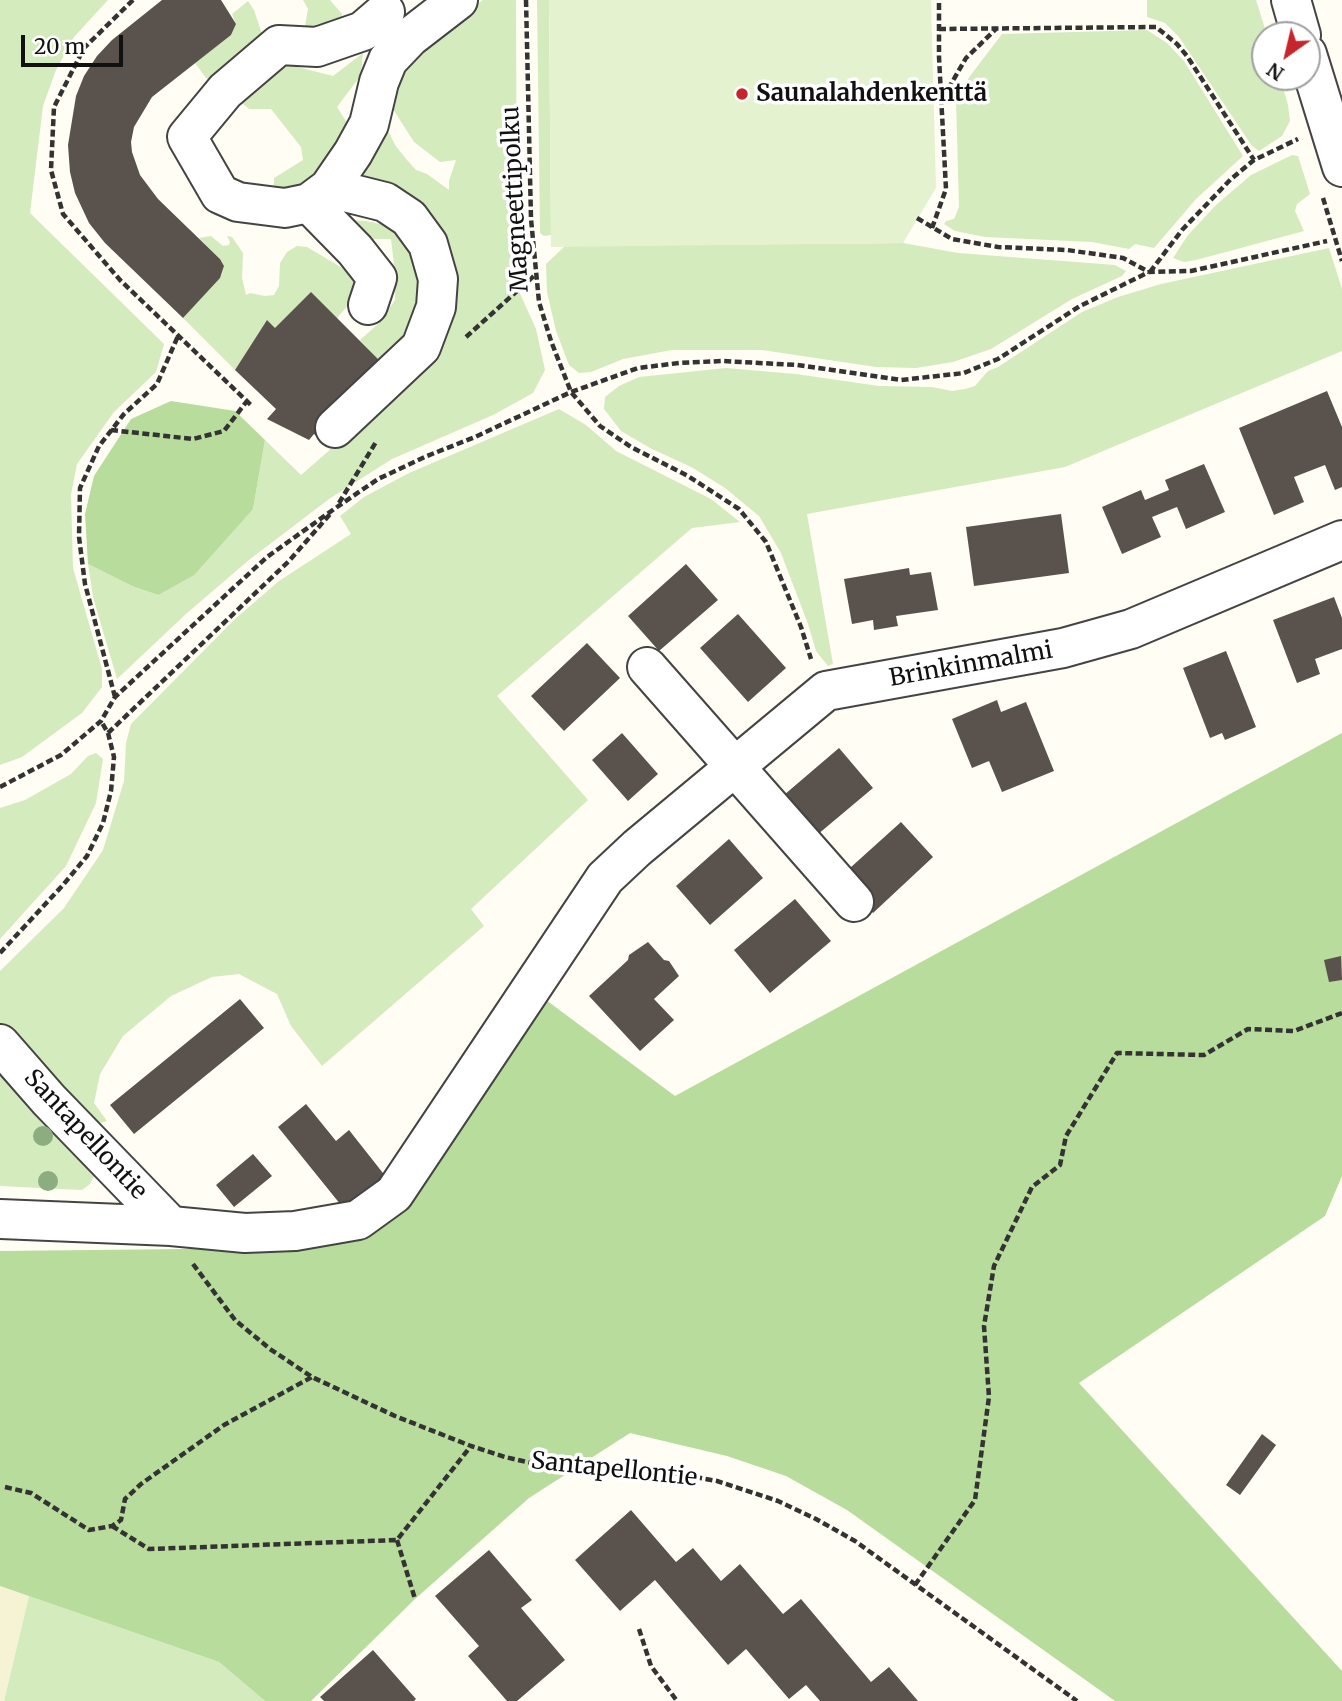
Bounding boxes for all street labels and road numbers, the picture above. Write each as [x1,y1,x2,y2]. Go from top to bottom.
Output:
street label: Magneettipolku [497,105,535,293]
street label: Brinkinmalmi [887,636,1055,694]
street label: Santapellontie [17,1064,153,1206]
street label: Santapellontie [529,1447,699,1493]

